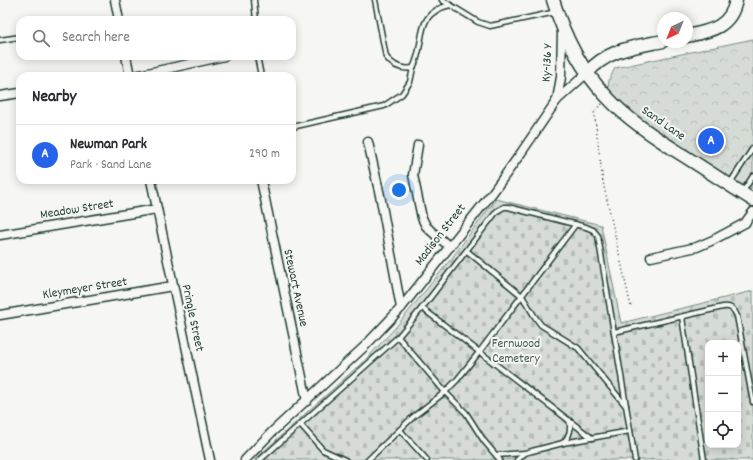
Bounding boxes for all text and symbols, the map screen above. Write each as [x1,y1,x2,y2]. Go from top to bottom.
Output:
north arrow [657,12,693,48]
search box [16,16,296,60]
icon: search [30,27,52,49]
text: Search here [62,27,130,49]
street label: Ky-136 Y [538,42,559,83]
text: Nearby [32,86,76,110]
street label: Sand Lane [637,102,689,146]
pin: A [698,126,724,156]
text: Newman Park [70,134,147,156]
text: A [41,145,49,164]
text: 290 m [249,145,280,164]
text: Park · Sand Lane [70,156,151,175]
your location [389,180,409,200]
street label: Meadow Street [39,195,115,225]
street label: Madison Street [411,200,471,270]
street label: Stewart Avenue [278,247,313,329]
street label: Kleymeyer Street [41,273,129,305]
street label: Pringle Street [176,283,208,354]
park label: Fernwood Cemetery [492,335,540,369]
map controls [705,340,741,448]
button: + [705,340,741,376]
button: − [705,376,741,412]
button: locate [705,412,741,448]

